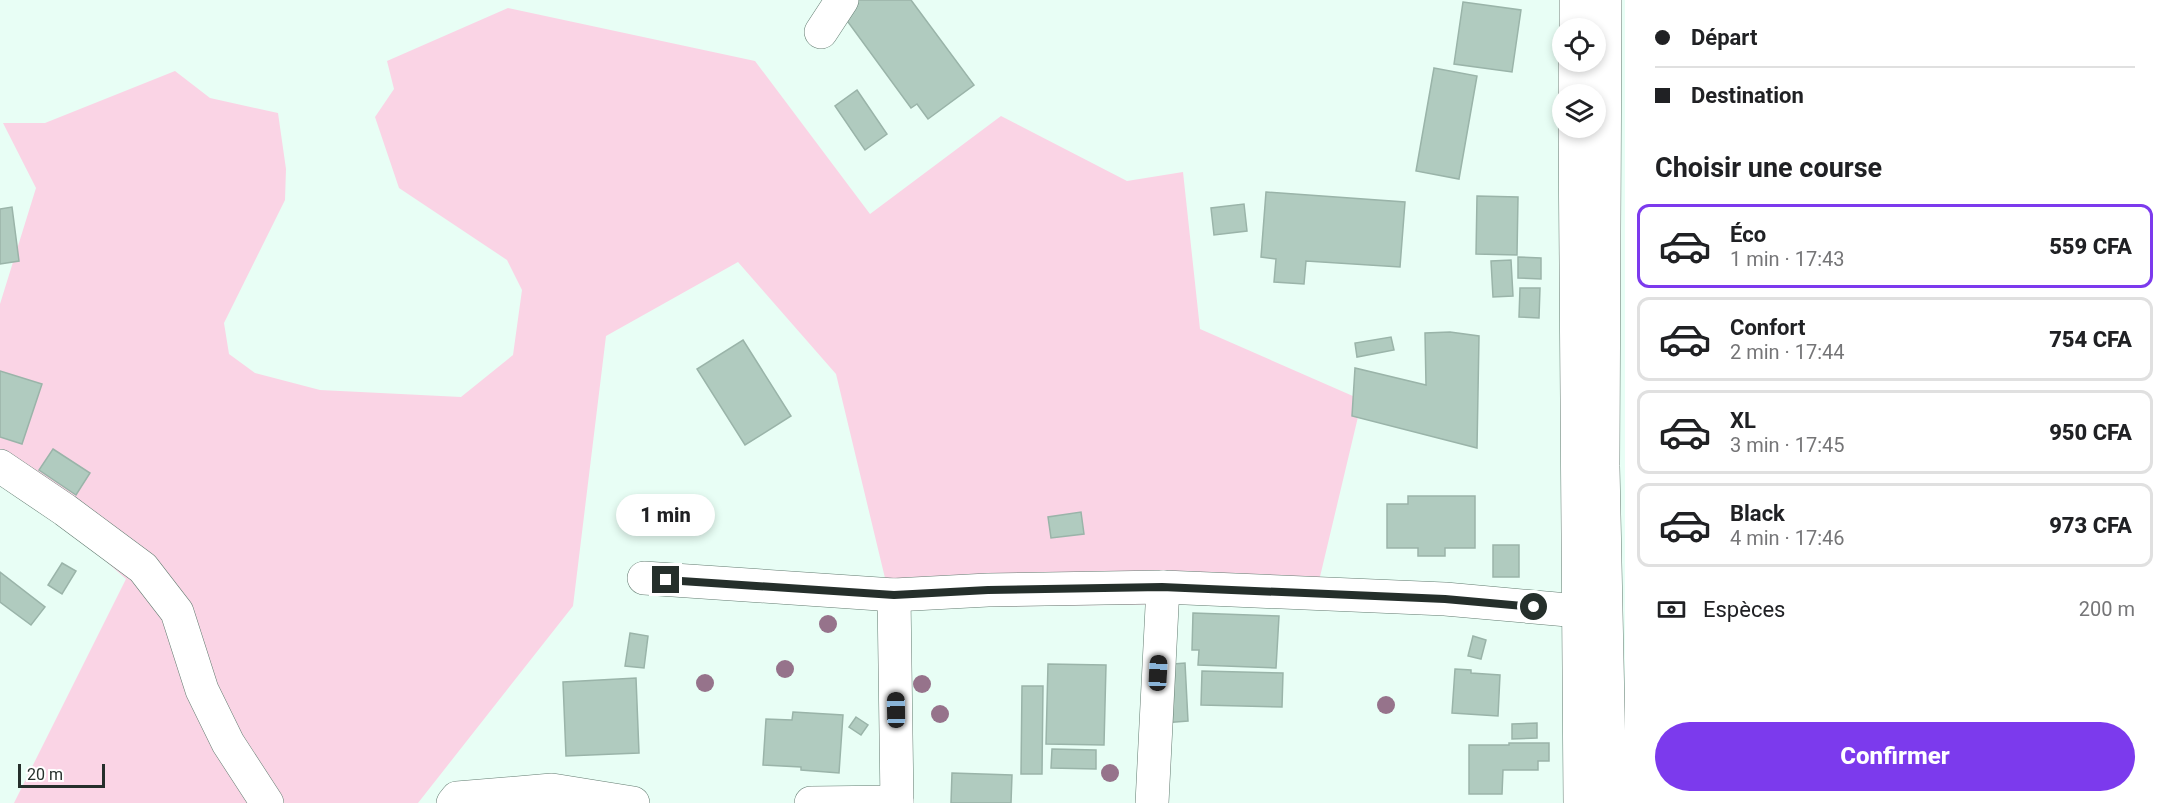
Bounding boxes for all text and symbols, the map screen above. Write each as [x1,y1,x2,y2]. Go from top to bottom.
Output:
map controls [1552,18,1606,138]
button: locate [1552,18,1606,72]
text: Départ [1691,25,1757,50]
text: Destination [1691,83,1804,108]
button: layers [1552,84,1606,138]
text: Choisir une course [1655,152,1882,184]
icon: car [1658,219,1712,273]
text: Éco [1730,222,1766,247]
text: 559 CFA [2049,234,2132,259]
text: 1 min · 17:43 [1730,247,1845,271]
icon: car [1658,312,1712,366]
text: Confort [1730,315,1805,340]
text: 754 CFA [2049,327,2132,352]
text: 2 min · 17:44 [1730,340,1845,364]
icon: car [1658,405,1712,459]
text: XL [1730,408,1756,433]
text: 950 CFA [2049,420,2132,445]
text: 3 min · 17:45 [1730,433,1845,457]
callout: 1 min [616,493,716,535]
icon: car [1658,498,1712,552]
text: Black [1730,501,1785,526]
text: 1 min [640,503,691,527]
text: 973 CFA [2049,513,2132,538]
text: 4 min · 17:46 [1730,526,1845,550]
route end [652,566,679,593]
route start [1520,593,1547,620]
icon: cash [1655,593,1688,626]
text: Espèces [1703,597,1785,622]
text: 200 m [2079,597,2135,621]
car [1148,655,1168,691]
car [887,692,905,728]
button: Confirmer [1655,722,2135,791]
scale bar [18,761,105,788]
text: 20 m [27,765,63,784]

